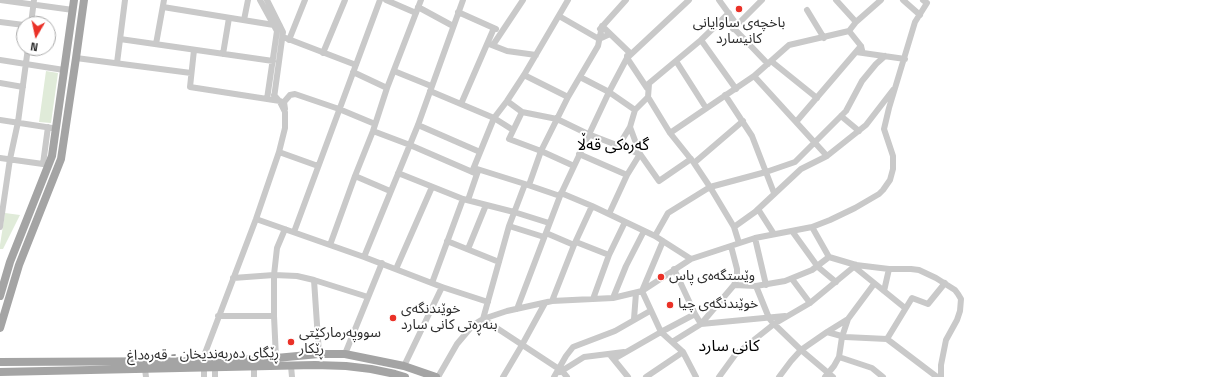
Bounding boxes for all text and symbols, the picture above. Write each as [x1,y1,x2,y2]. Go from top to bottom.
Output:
marker: باخچەی ساوایانی کانیسارد [734,4,744,14]
north arrow [16,16,56,56]
place label: باخچەی ساوایانی کانیسارد [693,16,785,48]
text: N [29,38,39,55]
district label: گەرەکی قەڵا [577,136,649,156]
place label: وێستگەەی پاس [669,269,755,285]
marker: وێستگەەی پاس [656,272,666,282]
place label: خوێندنگەی چیا [678,297,758,313]
marker: خوێندنگەی چیا [665,300,675,310]
place label: خوێندنگەی بنەڕەتی کانی سارد [401,302,498,334]
marker: خوێندنگەی بنەڕەتی کانی سارد [388,313,398,323]
place label: سووپەرمارکێتی ڕێکار [299,326,381,358]
marker: سووپەرمارکێتی ڕێکار [286,337,296,347]
district label: کانی سارد [698,337,760,357]
street label: ڕێگای دەربەندیخان - قەرەداغ [127,345,279,365]

